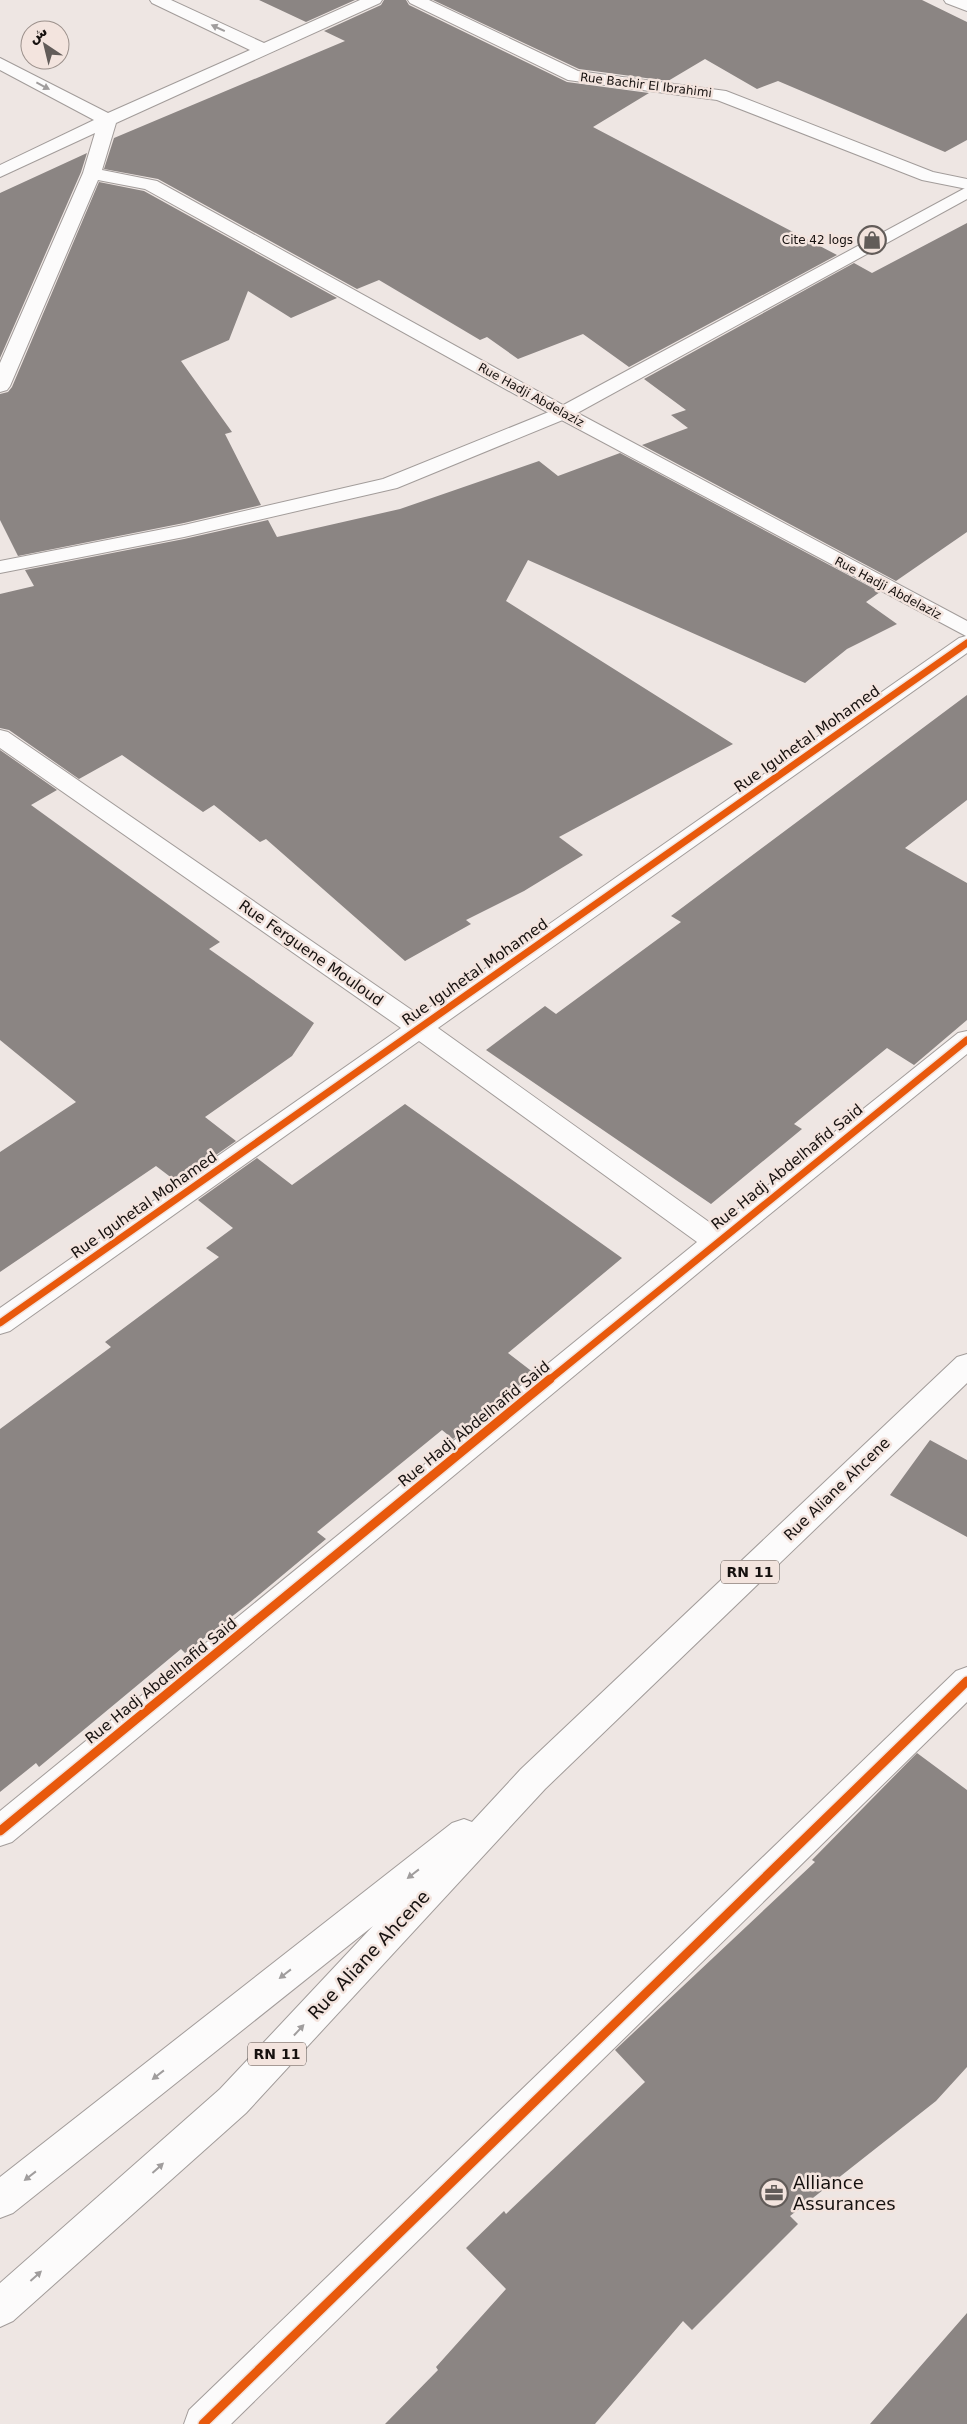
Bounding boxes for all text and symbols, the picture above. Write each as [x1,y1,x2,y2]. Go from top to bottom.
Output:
north arrow [20,20,70,70]
text: ش [25,22,50,46]
one-way arrow [211,24,225,32]
street label: Rue Bachir El Ibrahimi [579,70,713,100]
one-way arrow [36,82,50,90]
shop icon: Cite 42 logs [857,225,887,255]
place label: Cite 42 logs [782,233,853,247]
street label: Rue Hadji Abdelaziz [476,360,586,430]
street label: Rue Hadji Abdelaziz [832,554,944,622]
street label: Rue Iguhetal Mohamed [731,682,883,796]
street label: Rue Ferguene Mouloud [235,896,387,1010]
street label: Rue Iguhetal Mohamed [399,915,551,1029]
street label: Rue Hadj Abdelhafid Said [708,1100,866,1234]
street label: Rue Iguhetal Mohamed [68,1148,220,1262]
street label: Rue Hadj Abdelhafid Said [395,1357,553,1491]
street label: Rue Aliane Ahcene [780,1434,894,1544]
road number: RN 11 [721,1560,779,1584]
street label: Rue Hadj Abdelhafid Said [82,1614,240,1748]
one-way arrow [407,1868,420,1879]
street label: Rue Aliane Ahcene [303,1886,434,2023]
one-way arrow [279,1969,292,1980]
one-way arrow [293,2024,305,2036]
road number: RN 11 [248,2042,306,2066]
one-way arrow [151,2070,164,2081]
one-way arrow [151,2162,163,2174]
one-way arrow [24,2170,37,2181]
place label: Alliance Assurances [793,2172,896,2214]
office icon: Alliance Assurances [759,2178,789,2208]
one-way arrow [30,2270,42,2282]

